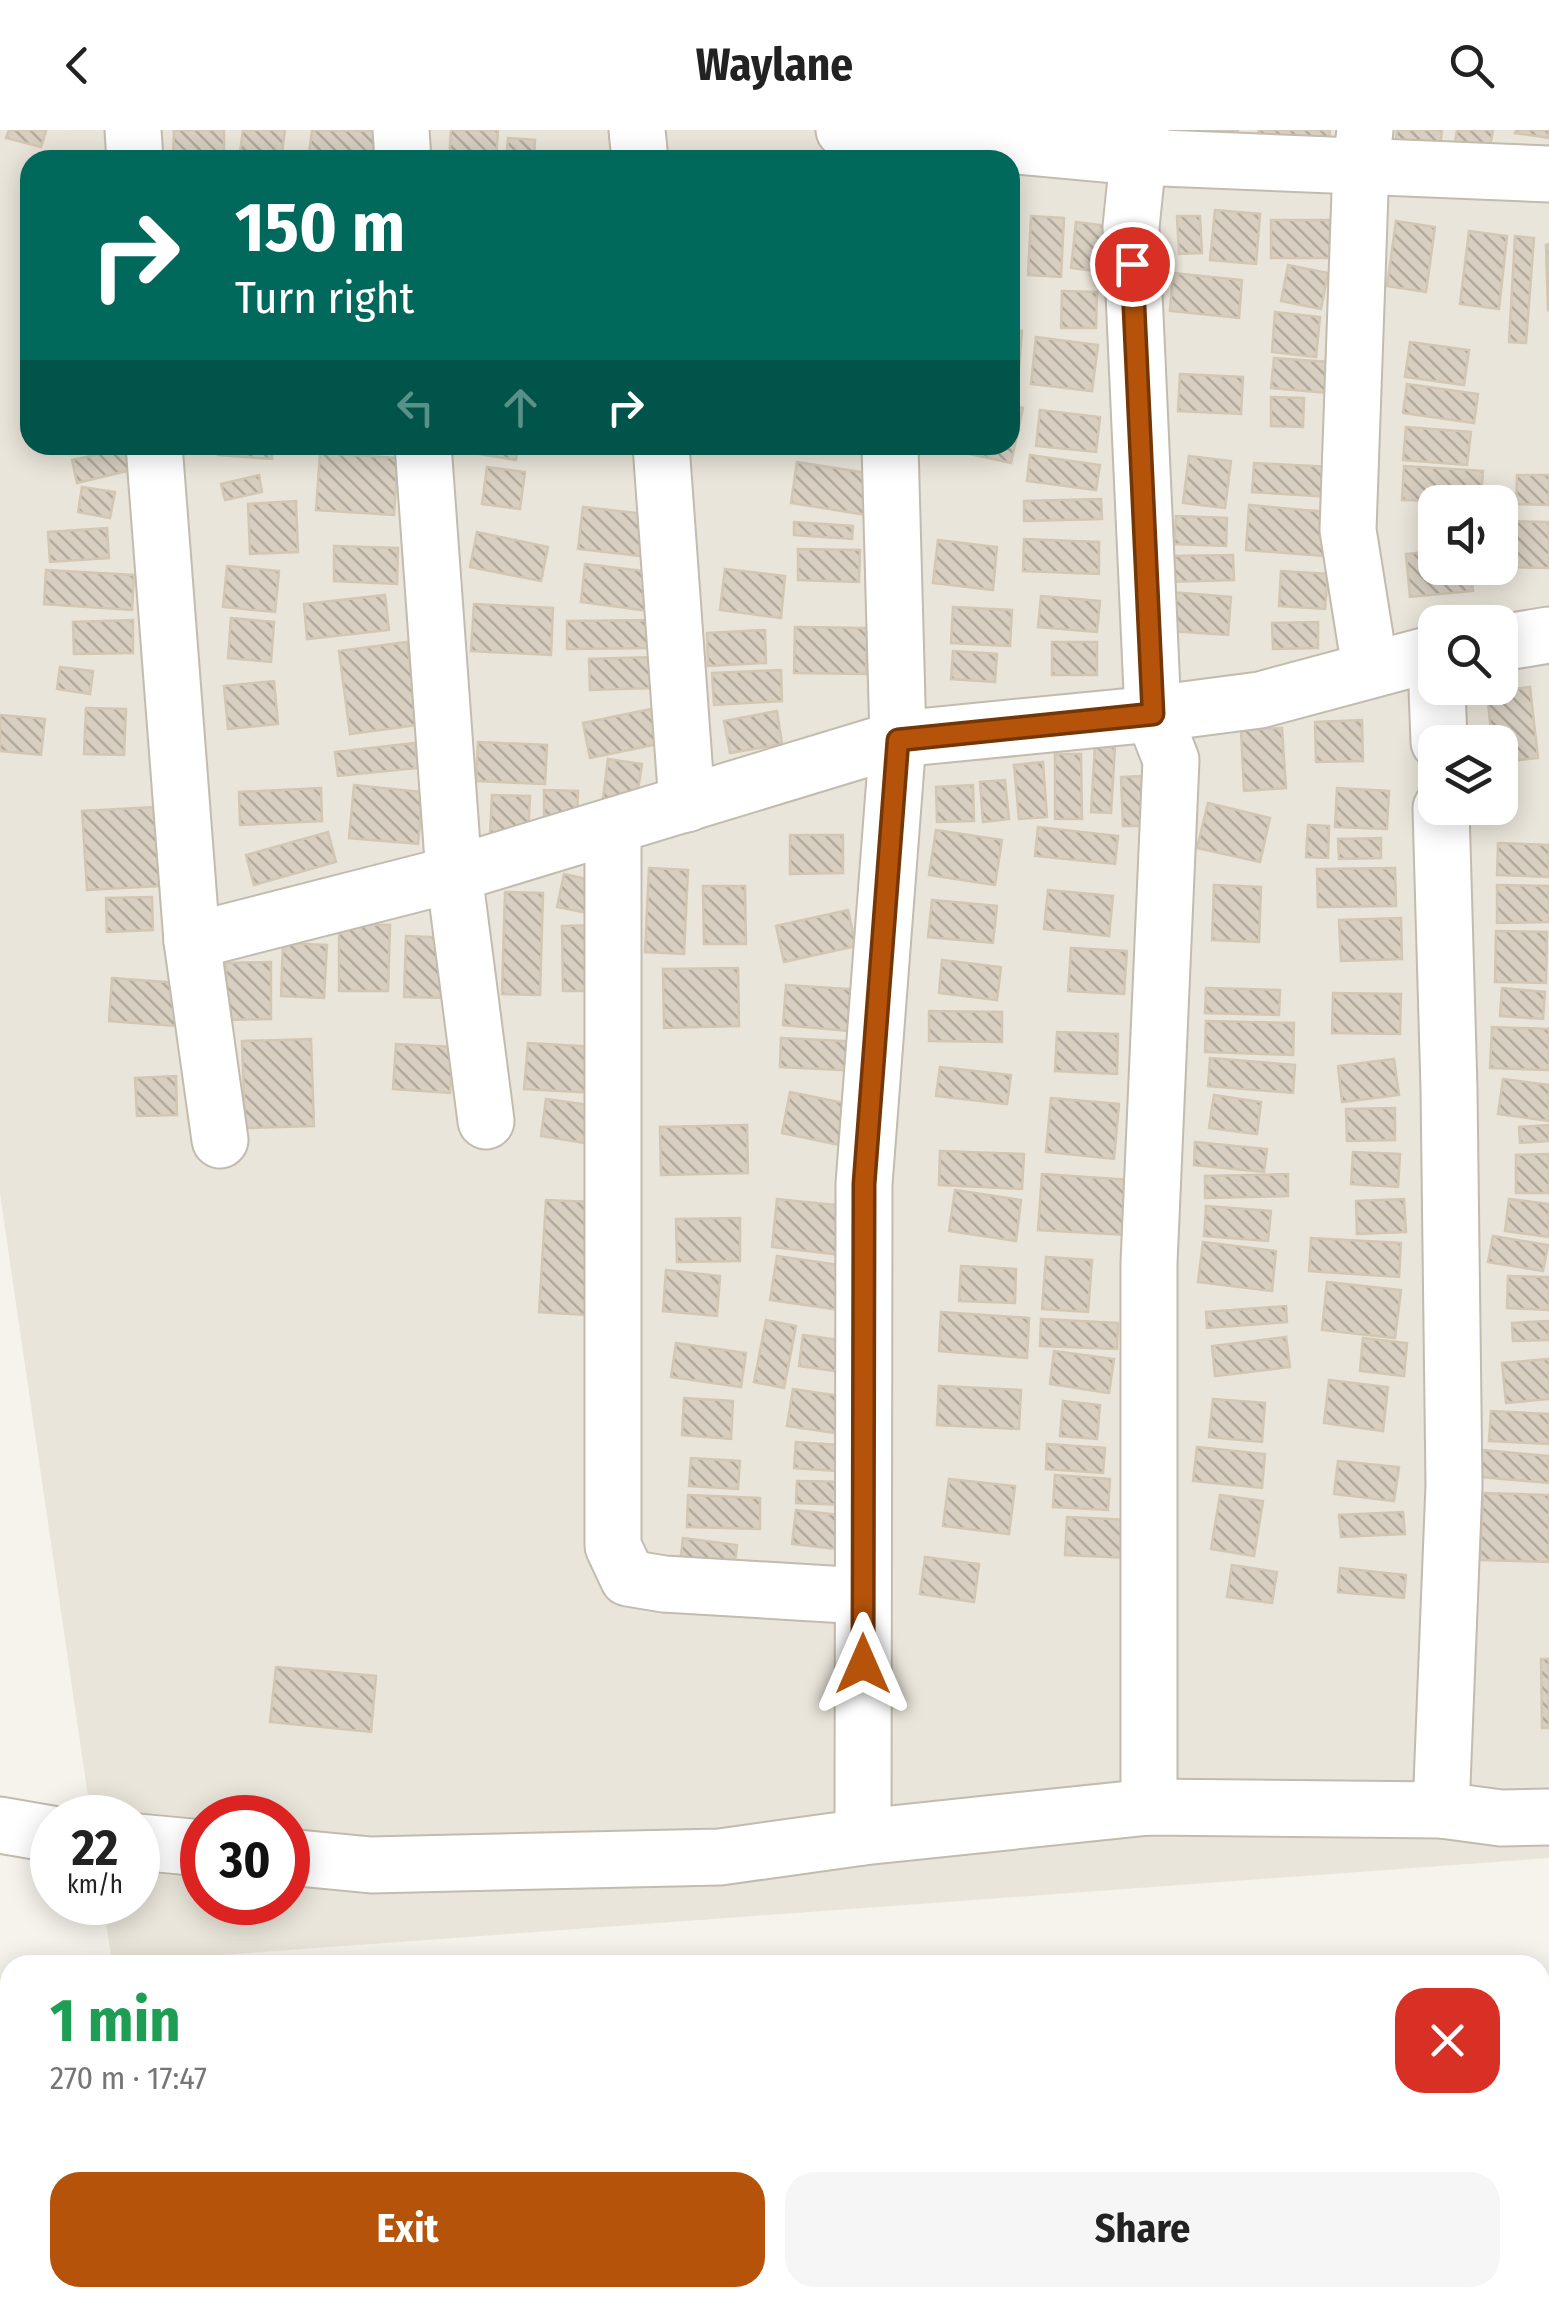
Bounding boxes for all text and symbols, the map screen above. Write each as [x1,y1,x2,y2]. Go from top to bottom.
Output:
icon: back [50,38,105,93]
text: Waylane [696,38,853,92]
icon: search [1444,38,1499,93]
text: 150 m [235,186,405,270]
icon: right [70,190,200,320]
pin [1090,222,1175,307]
icon: arrive [1105,237,1160,292]
text: Turn right [235,271,414,325]
icon: left [388,380,443,435]
icon: ahead [493,380,548,435]
icon: right [598,380,653,435]
map controls [1418,485,1518,825]
button: sound [1418,485,1518,585]
button: search [1418,605,1518,705]
button: layers [1418,725,1518,825]
position arrow [811,1612,915,1716]
speed limit sign: 30 [180,1795,310,1925]
text: 22 [72,1818,118,1878]
text: km/h [67,1870,123,1900]
text: 1 min [50,1985,181,2057]
button: close [1395,1988,1500,2093]
text: 270 m · 17:47 [50,2059,207,2097]
button: Exit [50,2172,765,2287]
button: Share [785,2172,1500,2287]

